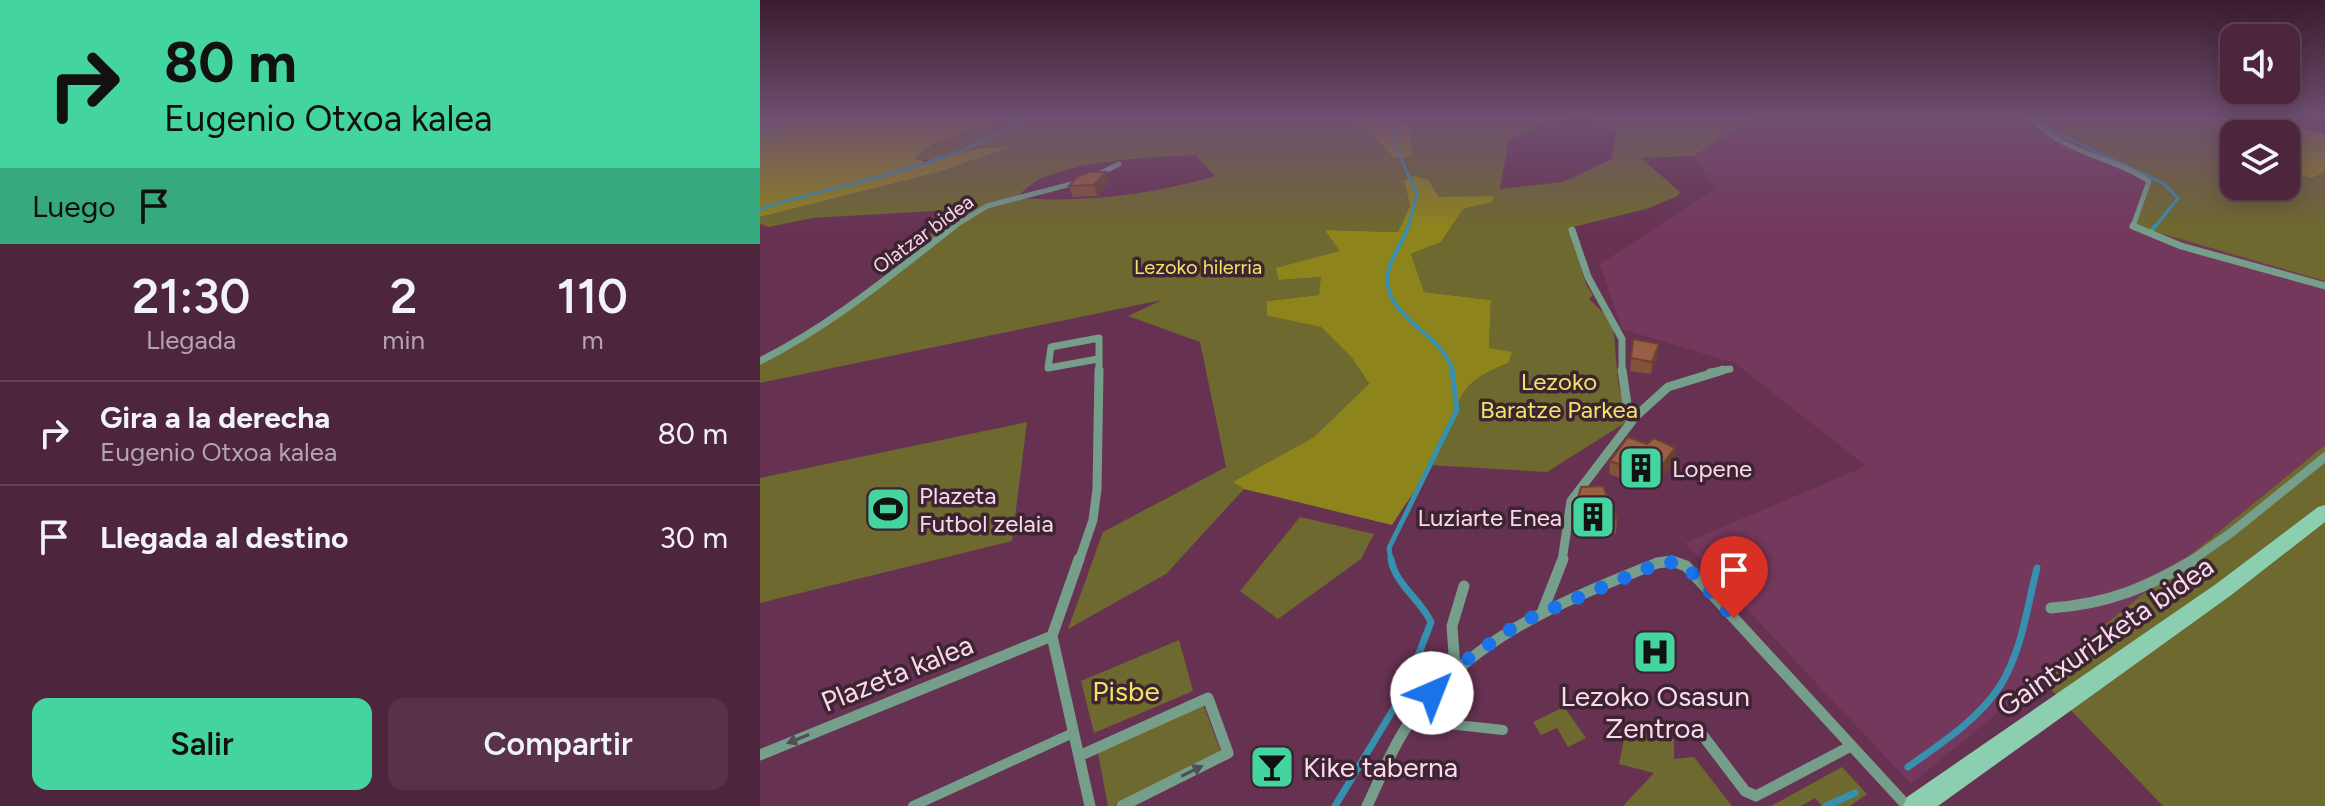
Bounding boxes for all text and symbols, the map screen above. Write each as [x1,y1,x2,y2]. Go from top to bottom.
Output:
map controls [2220,24,2300,200]
button: sound [2220,24,2300,104]
text: 80 m [164,29,297,96]
icon: right [32,32,136,136]
text: Eugenio Otxoa kalea [164,97,492,140]
button: layers [2220,120,2300,200]
icon: arrive [132,184,176,228]
text: Luego [32,188,116,225]
street label: Olatzar bidea [868,189,978,279]
park label: Lezoko hilerria [1134,255,1262,279]
text: 21:30 [132,267,250,325]
text: 2 [390,267,417,325]
text: 110 [557,267,628,325]
text: Llegada [146,324,236,356]
text: min [382,324,425,356]
text: m [581,324,604,356]
park label: Lezoko Baratze Parkea [1480,367,1638,424]
text: Gira a la derecha [100,399,330,436]
icon: right [32,411,76,455]
text: 80 m [657,415,728,452]
text: Eugenio Otxoa kalea [100,436,337,468]
building icon: Lopene [1617,444,1665,492]
place label: Lopene [1672,454,1752,483]
place label: Plazeta Futbol zelaia [919,481,1054,538]
sports icon: Plazeta Futbol zelaia [864,485,912,533]
building icon: Luziarte Enea [1569,493,1617,541]
place label: Luziarte Enea [1417,503,1562,532]
icon: arrive [32,515,76,559]
text: Llegada al destino [100,519,348,556]
text: 30 m [660,519,728,556]
pin [1700,536,1768,618]
icon: arrive [1712,548,1756,592]
street label: Gaintxurizketa bidea [1990,549,2220,723]
street label: Plazeta kalea [816,627,978,719]
hospital icon: Lezoko Osasun Zentroa [1631,628,1679,676]
position arrow [1390,651,1474,735]
park label: Pisbe [1092,674,1160,708]
place label: Lezoko Osasun Zentroa [1560,679,1750,745]
button: Salir [32,698,372,790]
button: Compartir [388,698,728,790]
one-way arrow [786,733,810,746]
bar icon: Kike taberna [1248,743,1296,791]
place label: Kike taberna [1303,750,1458,784]
one-way arrow [1180,765,1203,778]

